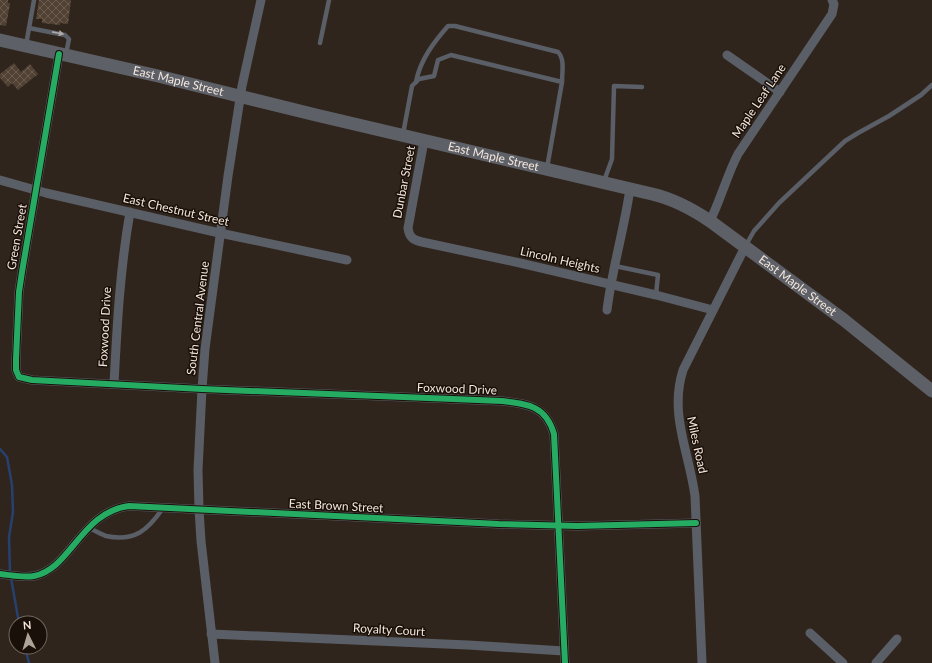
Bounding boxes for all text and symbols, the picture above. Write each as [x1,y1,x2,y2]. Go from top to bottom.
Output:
one-way arrow [52,31,64,37]
street label: Maple Leaf Lane [728,61,789,141]
street label: East Maple Street [132,63,226,99]
street label: East Maple Street [447,138,541,174]
street label: Dunbar Street [389,144,418,220]
street label: East Chestnut Street [122,190,231,229]
street label: Green Street [3,202,30,271]
street label: Lincoln Heights [519,243,601,276]
street label: East Maple Street [756,252,840,319]
street label: South Central Avenue [183,260,212,376]
street label: Foxwood Drive [95,287,114,367]
street label: Foxwood Drive [417,380,497,397]
street label: Miles Road [684,415,711,475]
street label: East Brown Street [288,496,384,516]
north arrow [8,615,48,655]
text: N [22,618,32,631]
street label: Royalty Court [353,620,426,639]

